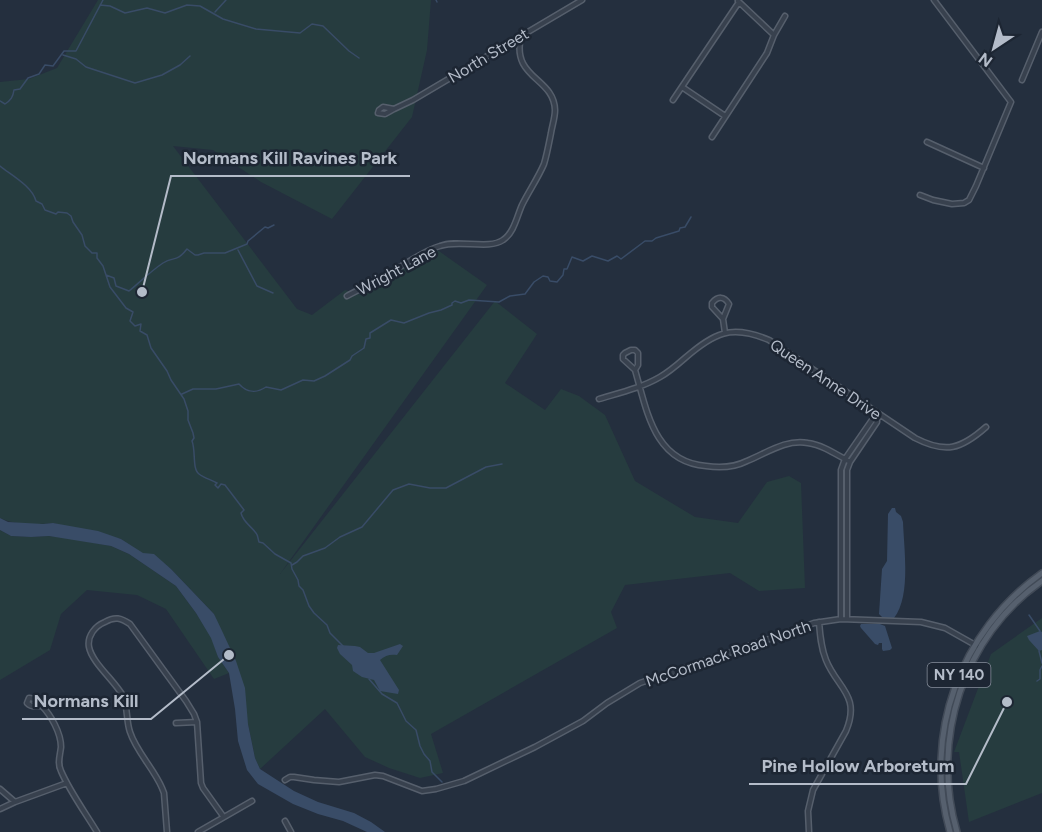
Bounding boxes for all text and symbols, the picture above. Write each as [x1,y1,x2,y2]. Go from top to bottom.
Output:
north arrow [964,18,1024,78]
street label: North Street [444,24,532,87]
text: N [975,48,996,71]
callout: Normans Kill Ravines Park [171,140,410,176]
text: Normans Kill Ravines Park [183,147,398,169]
street label: Wright Lane [353,242,439,299]
street label: Queen Anne Drive [766,335,885,424]
street label: McCormack Road North [643,616,813,691]
road number: NY 140 [928,663,990,687]
callout: Normans Kill [22,683,151,719]
text: Normans Kill [34,690,138,712]
callout: Pine Hollow Arboretum [749,748,966,784]
text: Pine Hollow Arboretum [761,755,955,777]

